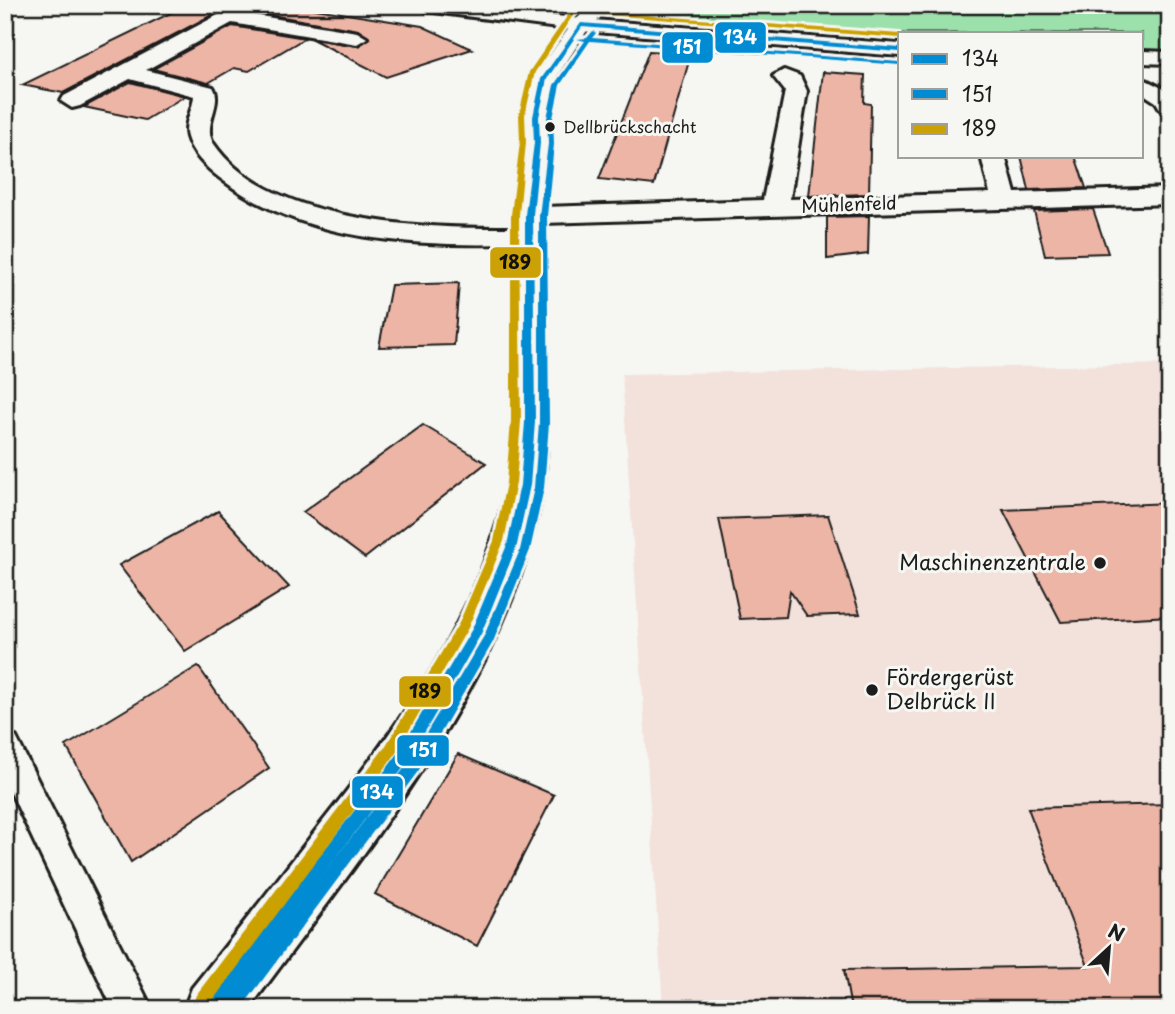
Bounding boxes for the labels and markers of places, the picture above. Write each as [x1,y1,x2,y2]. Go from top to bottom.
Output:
place label: Dellbrückschacht [563,114,697,138]
marker: Dellbrückschacht [543,120,557,134]
place label: Maschinenzentrale [899,545,1086,577]
marker: Maschinenzentrale [1092,555,1108,571]
place label: Fördergerüst Delbrück II [886,660,1014,716]
marker: Fördergerüst Delbrück II [864,682,880,698]

